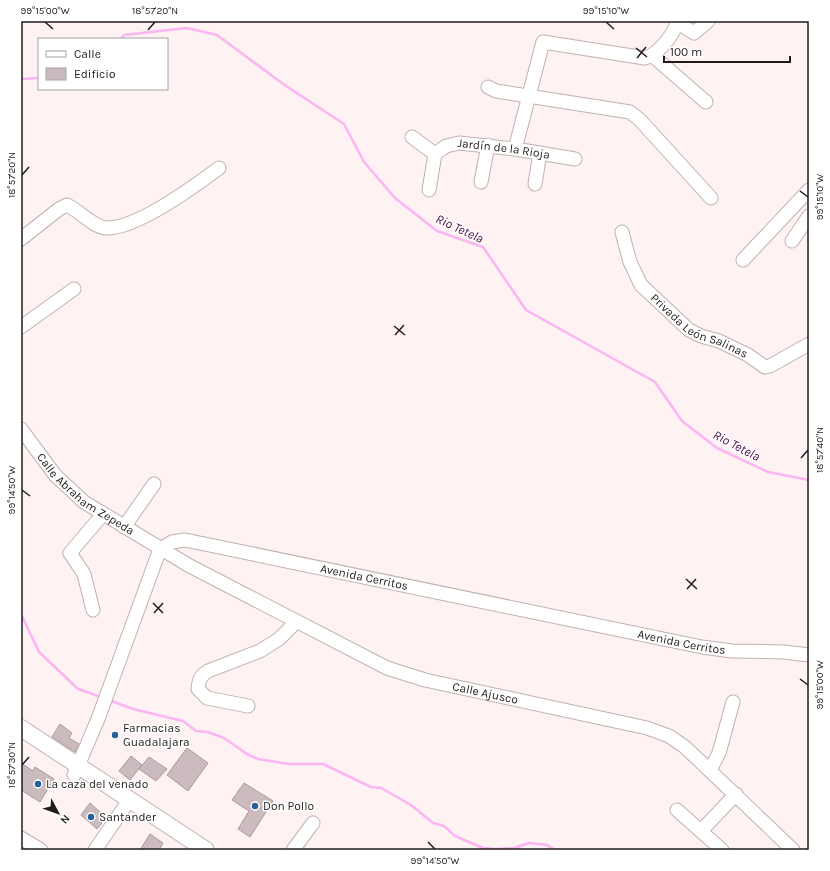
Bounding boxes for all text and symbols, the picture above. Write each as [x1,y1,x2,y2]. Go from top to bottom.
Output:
text: 99°15'00"W [20,5,70,17]
text: 18°57'20"N [132,5,178,17]
text: 99°15'10"W [583,5,629,17]
legend [38,38,168,90]
scale bar [664,38,790,64]
text: 100 m [670,45,702,59]
text: Calle [74,47,101,61]
text: Edificio [74,67,115,81]
street label: Jardín de la Rioja [457,136,551,162]
text: 18°57'20"N [6,152,18,198]
text: 99°15'10"W [814,174,826,220]
water label: Rio Tetela [433,211,487,246]
street label: Privada León Salinas [648,291,750,361]
water label: Rio Tetela [711,427,763,464]
text: 18°57'40"N [814,427,826,473]
street label: Calle Abraham Zepeda [34,450,137,538]
text: 99°14'50"W [6,466,18,514]
street label: Avenida Cerritos [319,561,409,593]
street label: Avenida Cerritos [636,627,727,657]
text: 99°15'00"W [814,660,826,710]
street label: Calle Ajusco [451,679,519,707]
place label: Farmacias Guadalajara [123,721,190,749]
marker: Farmacias Guadalajara [110,730,120,740]
text: 18°57'30"N [6,742,18,788]
place label: La caza del venado [46,777,148,791]
marker: La caza del venado [33,779,43,789]
north arrow [38,793,78,833]
place label: Don Pollo [263,799,314,813]
marker: Don Pollo [250,801,260,811]
place label: Santander [99,810,157,824]
text: N [58,812,73,826]
marker: Santander [86,812,96,822]
text: 99°14'50"W [411,855,459,867]

